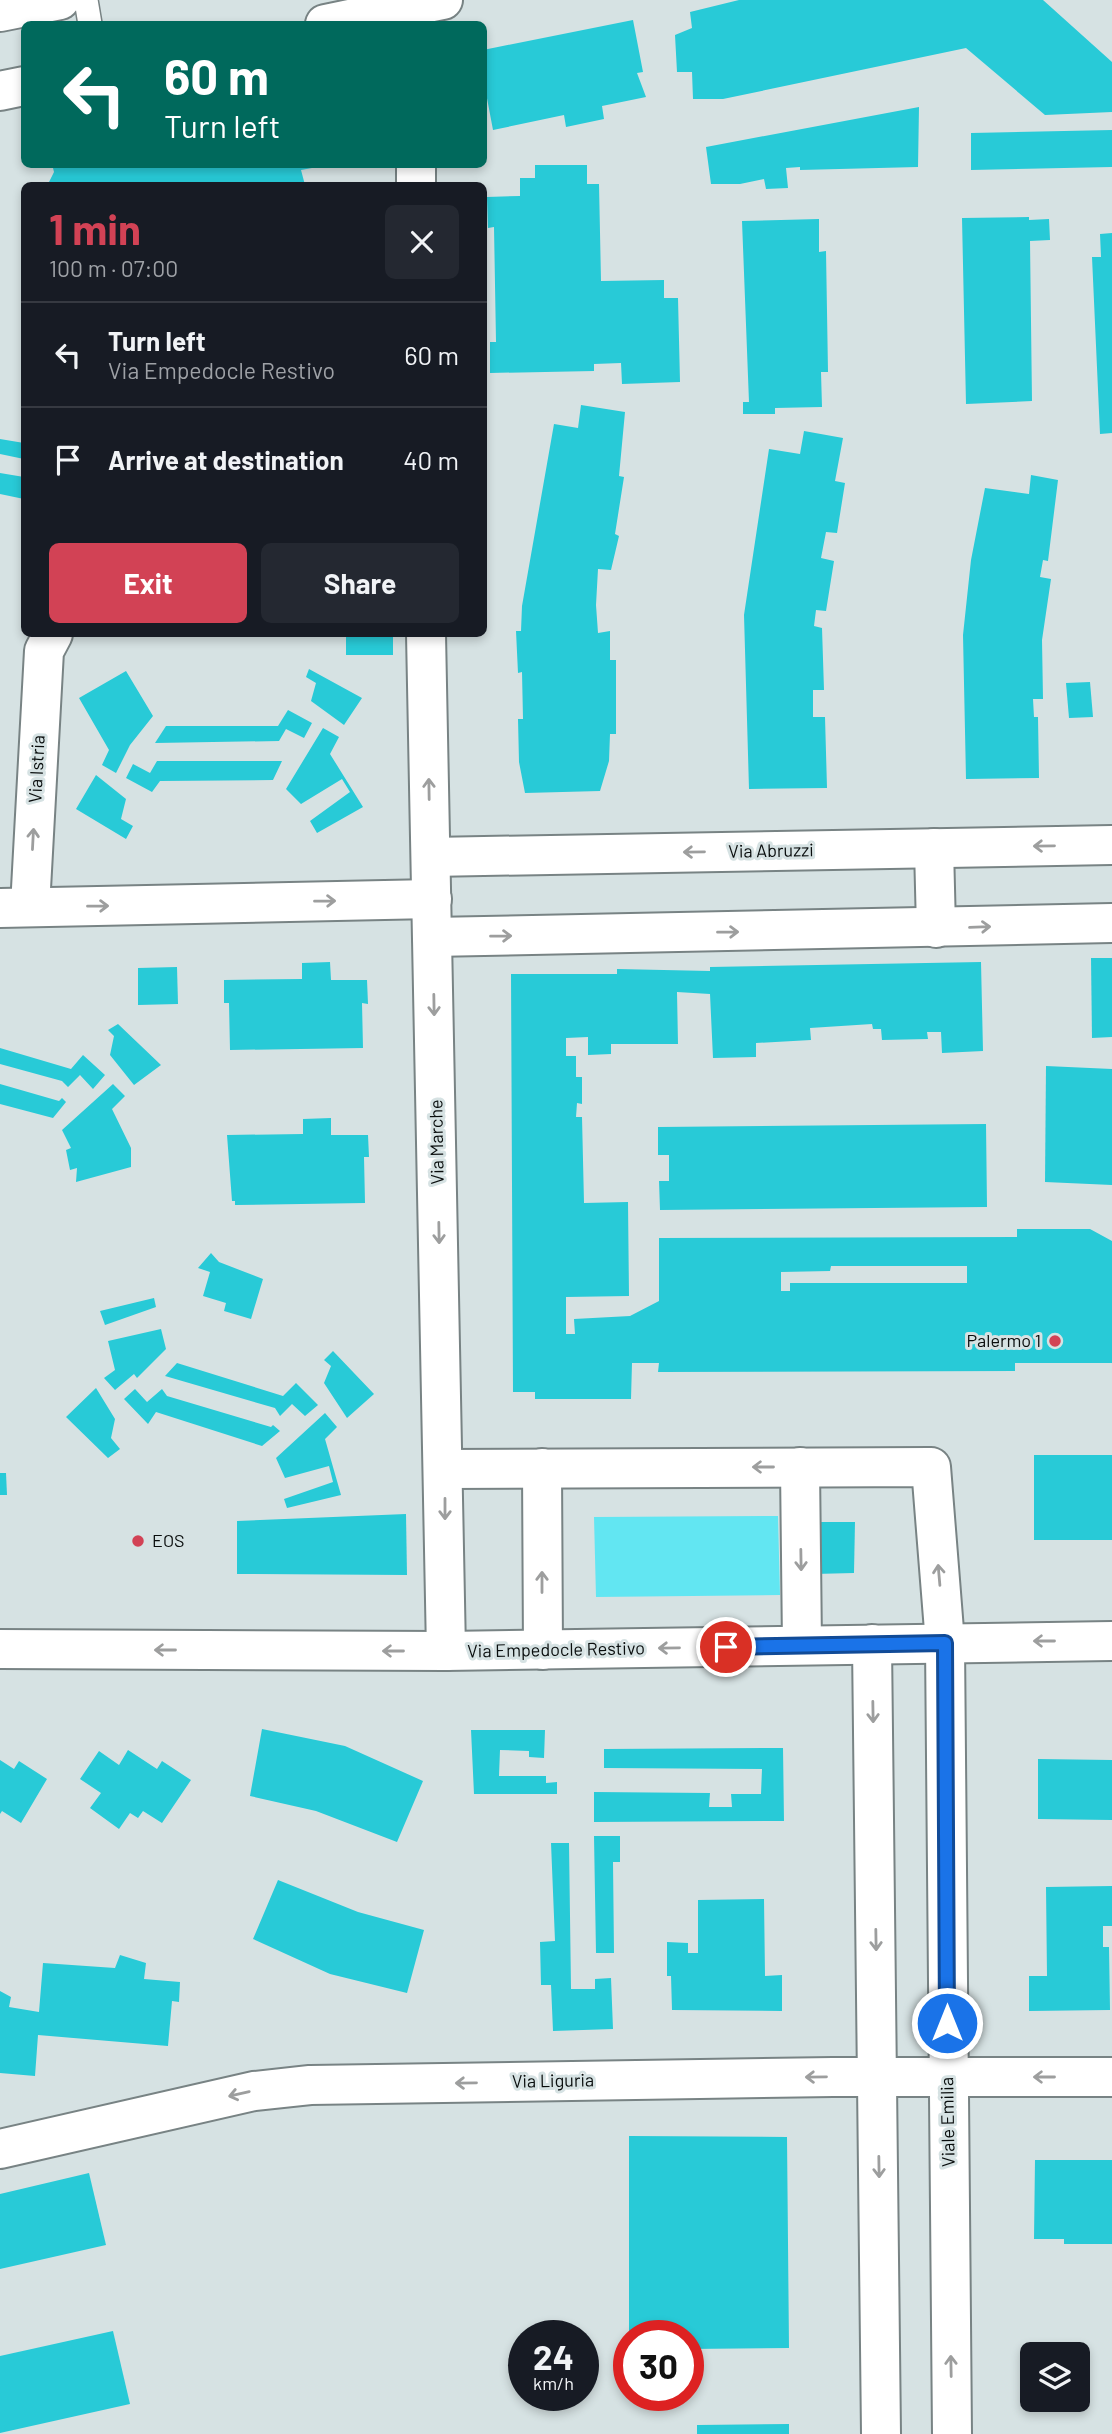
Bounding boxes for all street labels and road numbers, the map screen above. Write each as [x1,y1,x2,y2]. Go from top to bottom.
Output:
street label: Via Istria [23,734,49,804]
street label: Via Abruzzi [728,838,814,862]
street label: Via Marche [424,1099,448,1185]
street label: Via Empedocle Restivo [467,1636,645,1662]
street label: Via Liguria [512,2068,594,2092]
street label: Viale Emilia [935,2077,959,2167]

